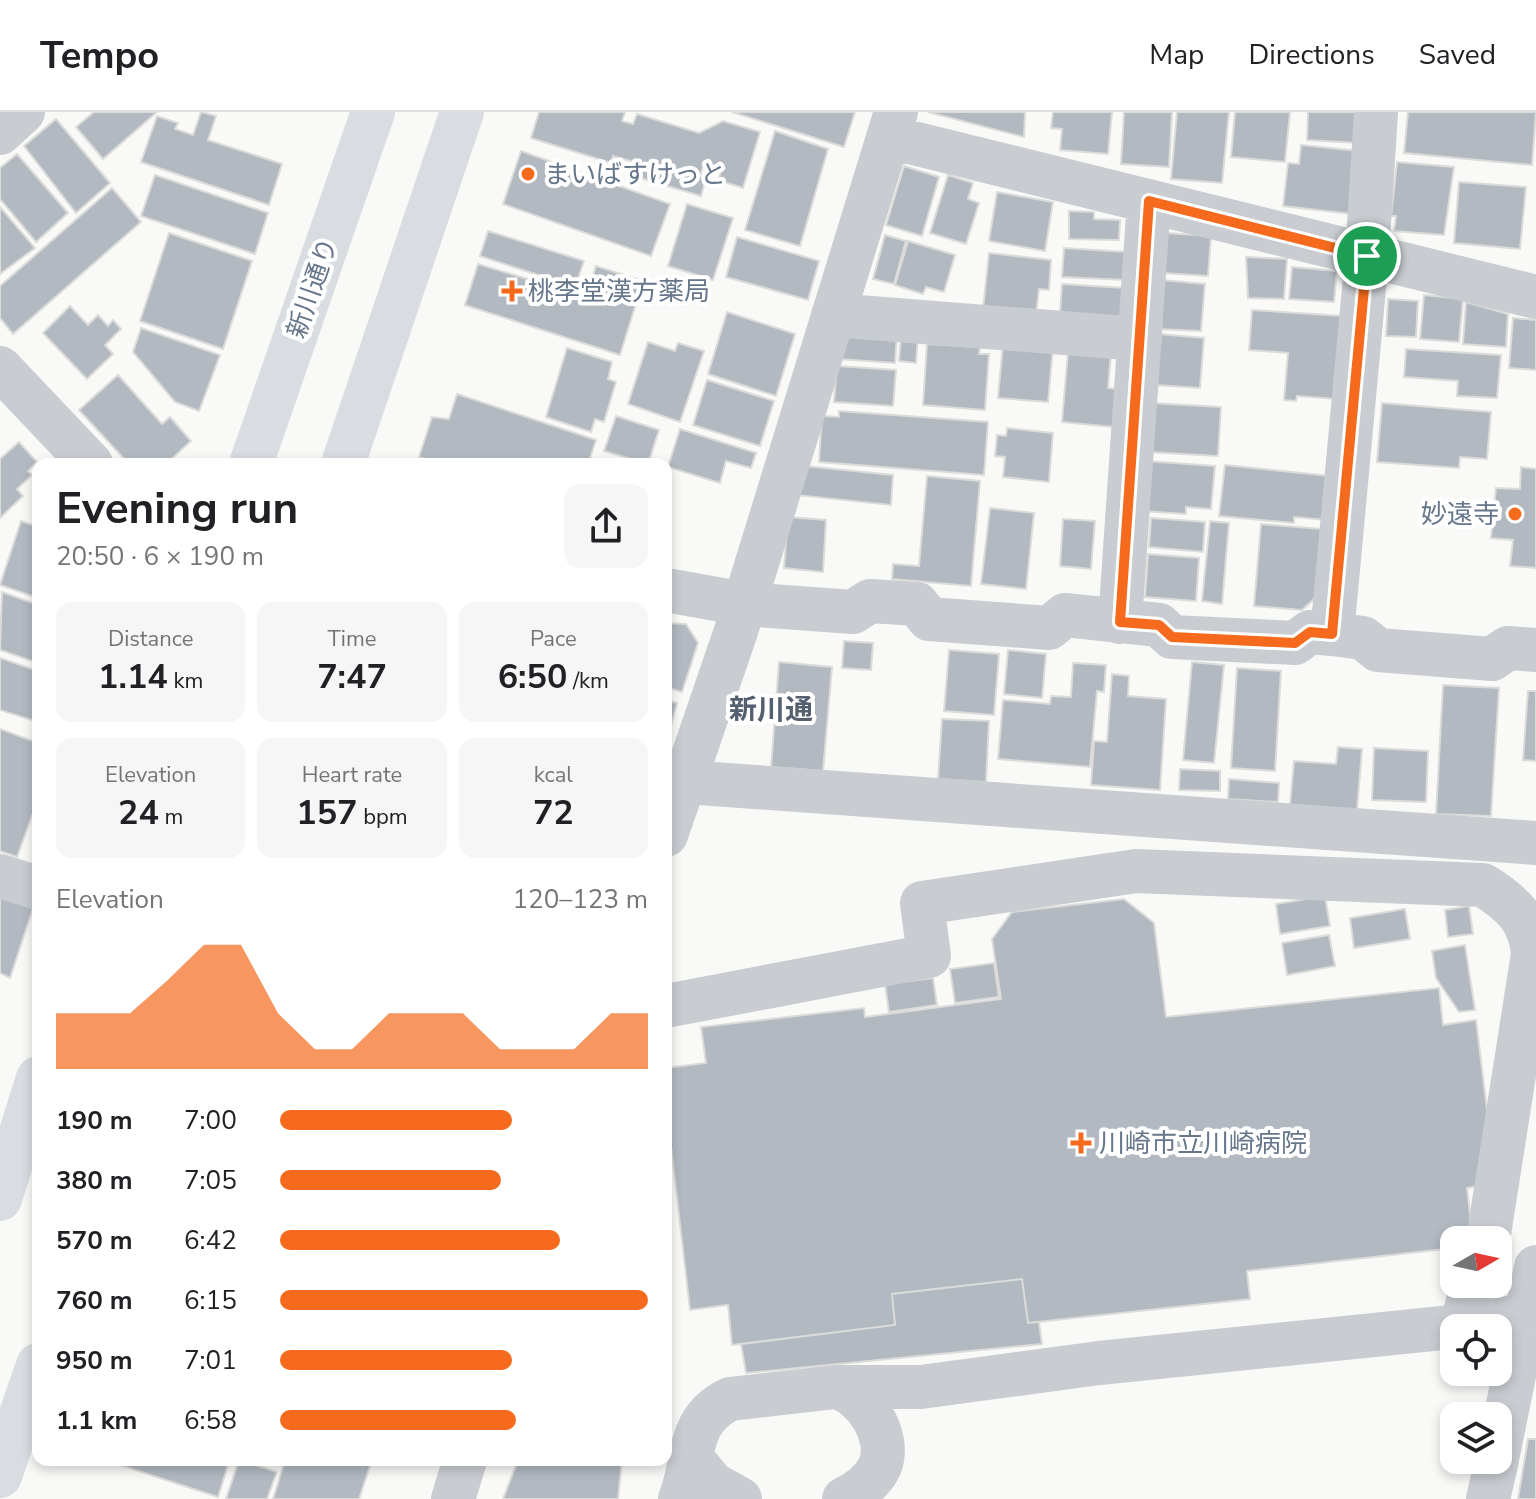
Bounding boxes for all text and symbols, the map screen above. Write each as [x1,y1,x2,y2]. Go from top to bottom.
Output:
text: Tempo [40,30,159,81]
text: Map [1149,36,1204,74]
text: Directions [1248,36,1375,74]
text: Saved [1419,36,1496,74]
place label: まいばすけっと [544,157,726,192]
marker: まいばすけっと [519,165,537,183]
pin [1333,222,1401,290]
street label: 新川通り [279,233,346,343]
icon: arrive [1345,234,1389,278]
place label: 桃李堂漢方薬局 [528,274,710,309]
marker: 桃李堂漢方薬局 [503,282,521,300]
text: Evening run [56,479,298,539]
button: share [564,484,648,568]
place label: 妙遠寺 [1421,497,1499,532]
marker: 妙遠寺 [1506,505,1524,523]
text: 20:50 · 6 × 190 m [56,539,264,574]
text: Distance [108,624,193,654]
text: Time [328,624,376,654]
text: Pace [530,624,577,654]
text: 1.14 [98,654,168,700]
text: 7:47 [317,654,387,700]
text: 6:50 [498,654,567,700]
text: km [168,666,203,696]
text: /km [567,666,609,696]
district label: 新川通 [729,691,813,729]
text: Elevation [105,760,196,790]
text: Heart rate [302,760,402,790]
text: kcal [534,760,573,790]
text: 24 [118,790,159,836]
text: 157 [296,790,358,836]
text: 72 [533,790,574,836]
text: m [159,802,183,832]
text: bpm [358,802,408,832]
text: Elevation [56,882,164,917]
text: 120–123 m [512,882,648,917]
text: 190 m [56,1103,133,1138]
text: 7:00 [184,1103,237,1138]
place label: 川崎市立川崎病院 [1099,1126,1307,1161]
marker: 川崎市立川崎病院 [1070,1132,1092,1154]
text: 380 m [56,1163,133,1198]
text: 7:05 [184,1163,237,1198]
text: 570 m [56,1223,133,1258]
text: 6:42 [184,1223,237,1258]
north arrow [1440,1226,1512,1298]
map controls [1440,1226,1512,1474]
text: 760 m [56,1283,133,1318]
text: 6:15 [184,1283,237,1318]
button: locate [1440,1314,1512,1386]
text: 950 m [56,1343,133,1378]
text: 7:01 [184,1343,237,1378]
button: layers [1440,1402,1512,1474]
text: 1.1 km [56,1403,137,1438]
text: 6:58 [184,1403,237,1438]

